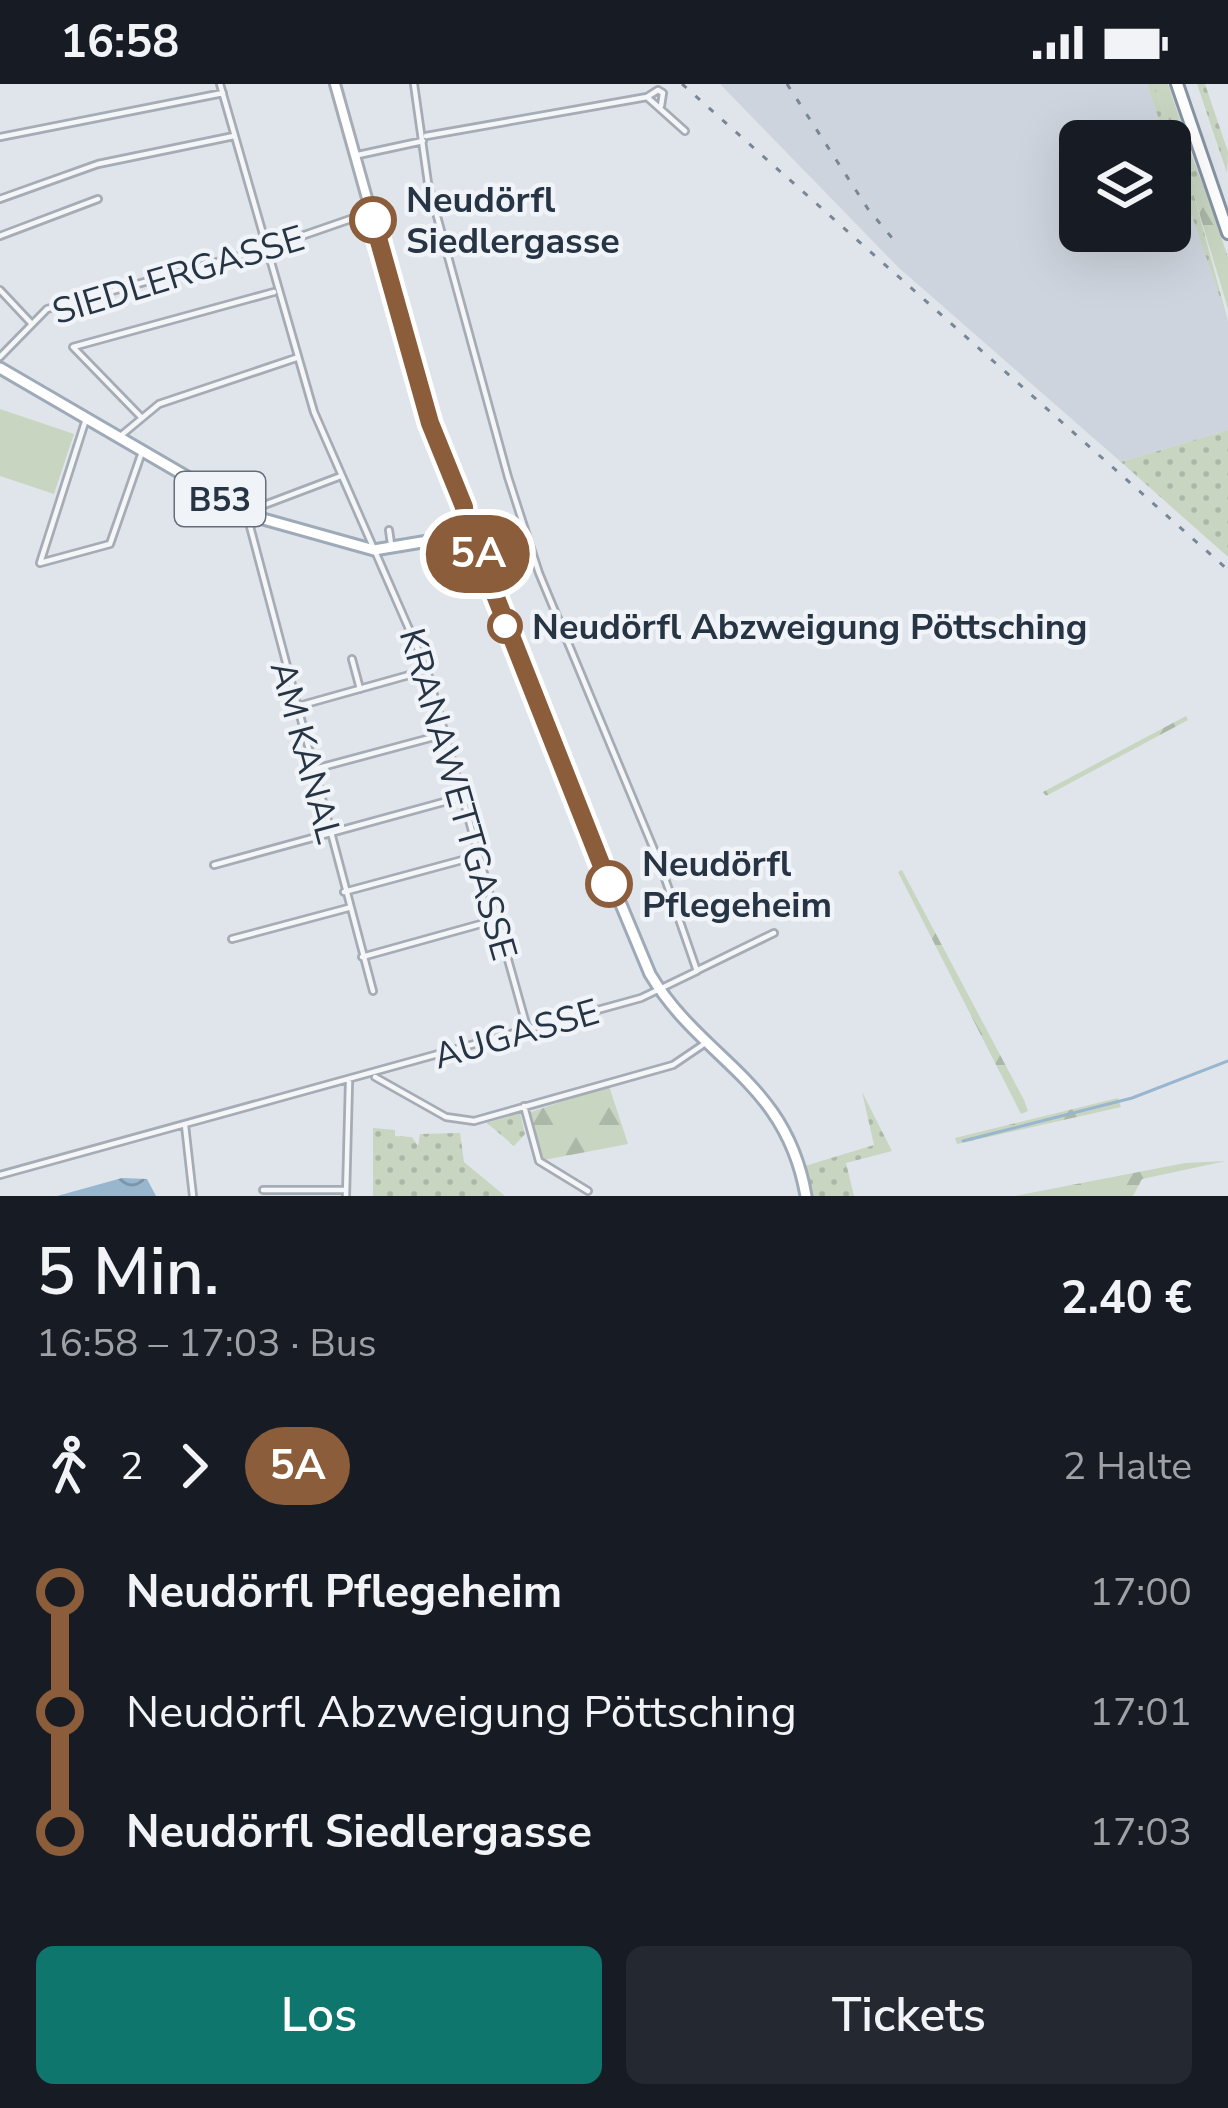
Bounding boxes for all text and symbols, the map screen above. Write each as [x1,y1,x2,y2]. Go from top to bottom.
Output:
text: 16:58 [60,12,179,73]
map controls [1059,120,1191,252]
button: layers [1059,120,1191,252]
place label: Neudörfl Siedlergasse [406,176,620,266]
marker: Neudörfl Siedlergasse [351,198,395,242]
street label: SIEDLERGASSE [47,214,310,337]
road number: B53 [175,472,265,526]
line badge: 5A [424,515,532,593]
text: 5A [450,525,506,582]
place label: Neudörfl Abzweigung Pöttsching [532,603,1087,652]
marker: Neudörfl Abzweigung Pöttsching [489,610,521,642]
street label: KRANAWETTGASSE [387,623,528,966]
street label: AM KANAL [258,656,353,849]
place label: Neudörfl Pflegeheim [642,840,832,930]
marker: Neudörfl Pflegeheim [587,862,631,906]
street label: AUGASSE [428,988,605,1081]
text: 5 Min. [36,1227,219,1317]
text: 2.40 € [1061,1268,1192,1329]
text: 16:58 – 17:03 · Bus [36,1317,376,1370]
icon: walk [36,1433,102,1499]
icon: forward [161,1433,227,1499]
text: 5A [269,1437,326,1494]
text: 2 [120,1440,143,1493]
text: 2 Halte [1063,1440,1192,1493]
text: Neudörfl Pflegeheim [126,1562,562,1623]
text: 17:00 [1090,1566,1192,1619]
text: Neudörfl Abzweigung Pöttsching [126,1682,797,1743]
text: 17:01 [1090,1686,1192,1739]
text: Neudörfl Siedlergasse [126,1802,592,1863]
text: 17:03 [1090,1806,1192,1859]
button: Los [36,1946,602,2084]
button: Tickets [626,1946,1192,2084]

